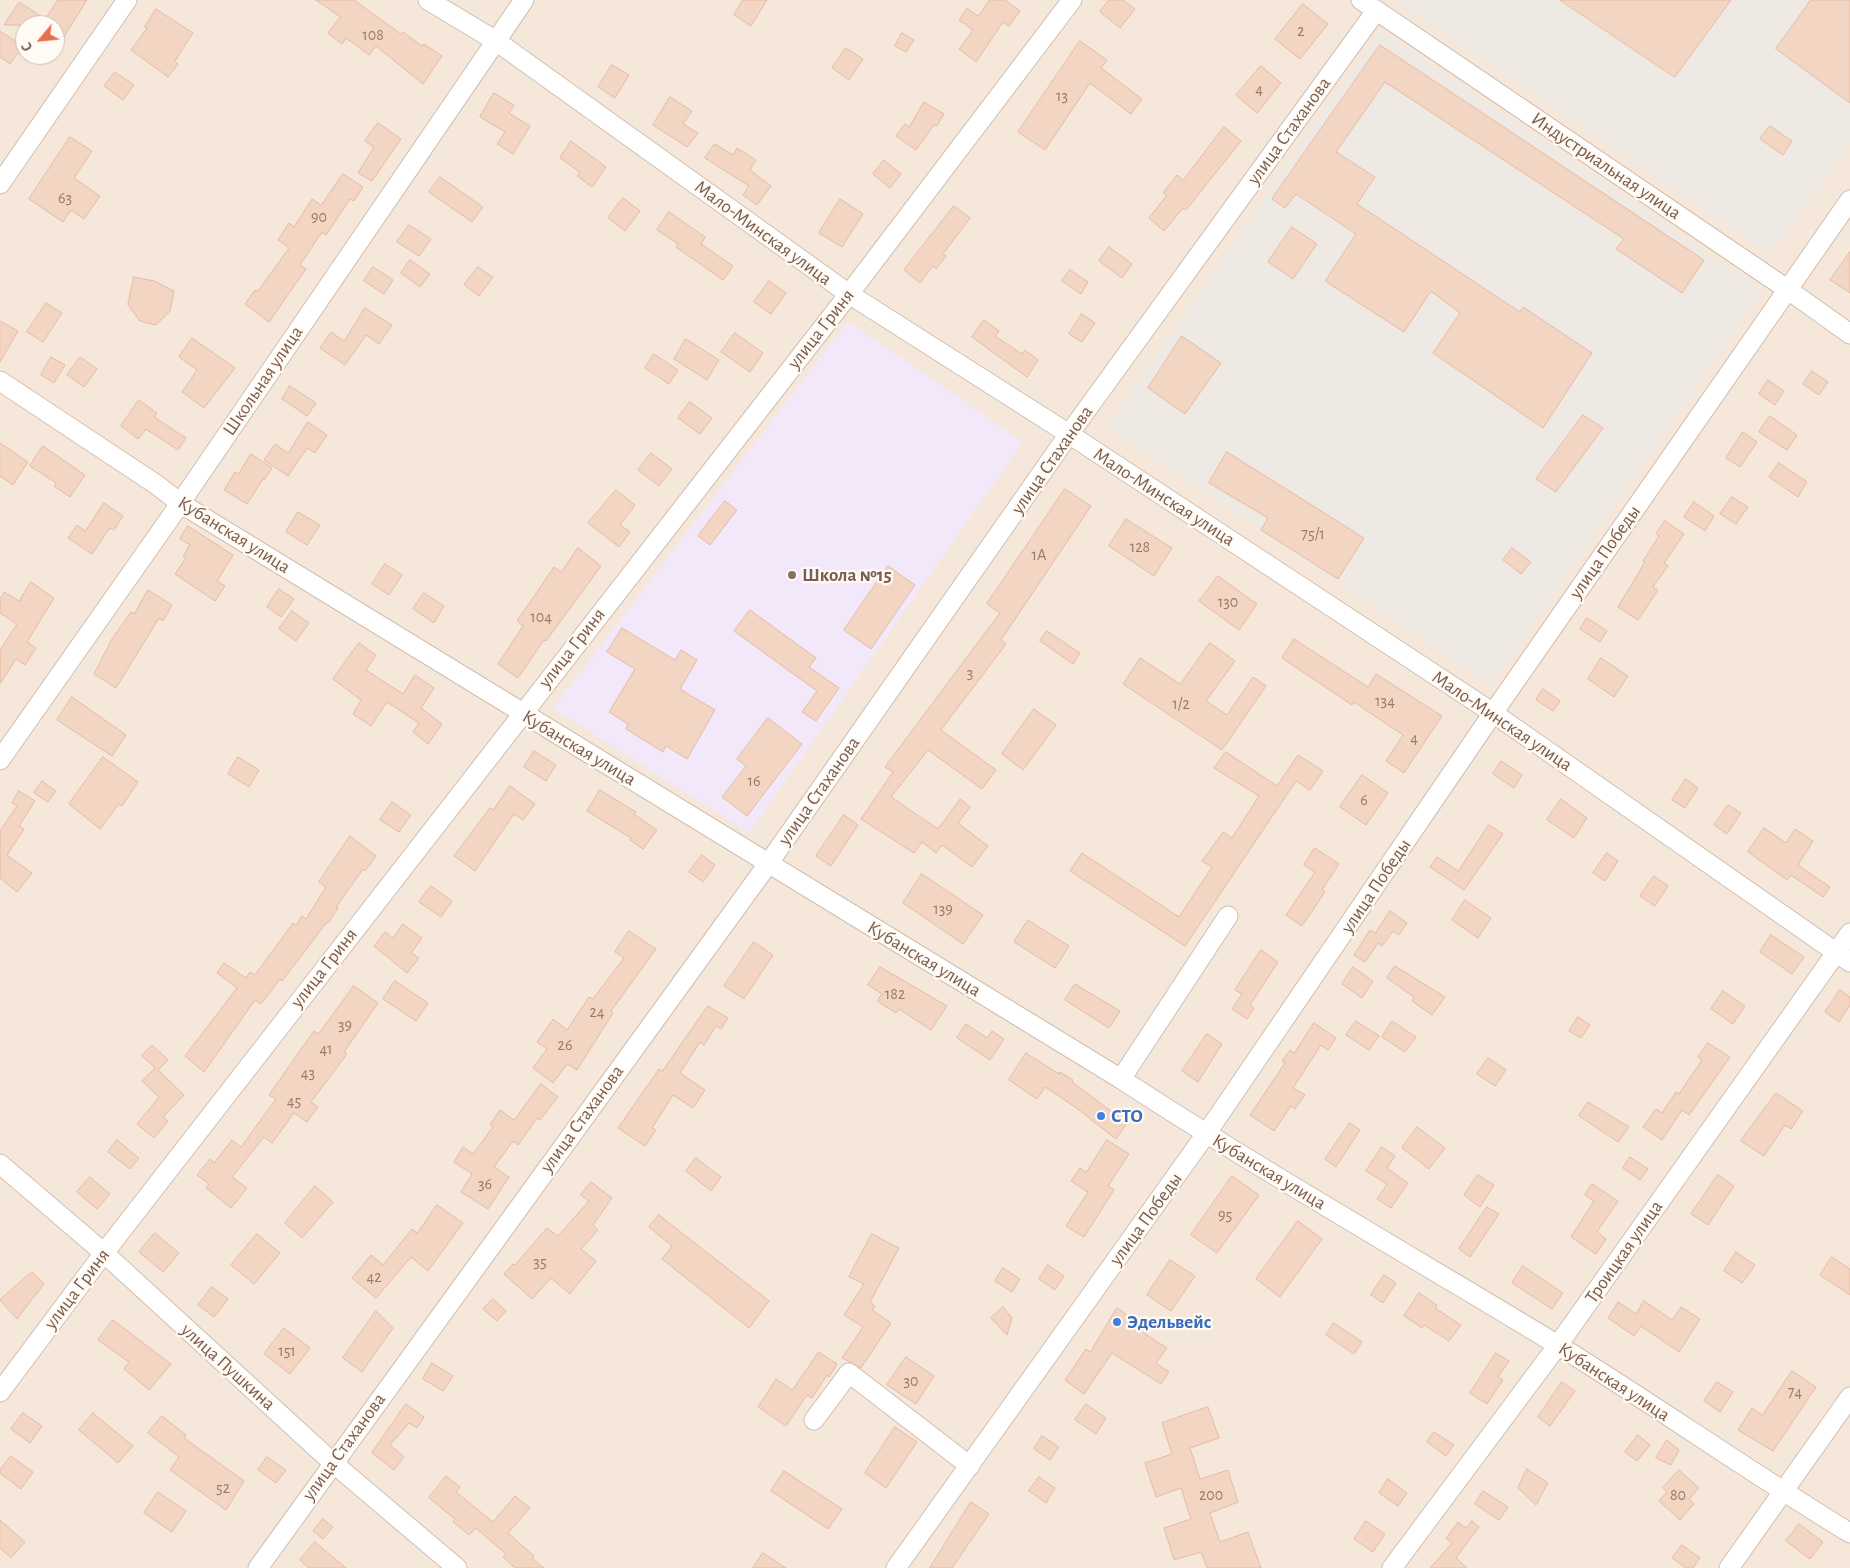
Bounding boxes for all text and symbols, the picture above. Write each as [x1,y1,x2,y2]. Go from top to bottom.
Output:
north arrow [15,15,65,65]
house number: 2 [1297,21,1305,41]
house number: 108 [362,25,384,45]
text: С [20,40,36,53]
street label: улица Стаханова [1242,73,1336,189]
house number: 4 [1255,79,1263,99]
house number: 13 [1056,86,1068,106]
street label: Индустриальная улица [1527,107,1685,225]
street label: Мало-Минская улица [690,175,836,291]
house number: 63 [58,188,72,208]
house number: 90 [311,207,327,227]
street label: улица Гриня [783,285,859,373]
street label: Школьная улица [218,322,308,440]
street label: улица Стаханова [1006,401,1098,519]
street label: Мало-Минская улица [1089,443,1239,551]
street label: Кубанская улица [174,491,294,579]
street label: улица Победы [1564,501,1646,603]
house number: 75/1 [1301,524,1325,544]
house number: 128 [1130,537,1150,557]
house number: 1А [1032,545,1046,565]
place label: Школа №15 [802,564,892,586]
marker: Школа №15 [786,569,798,581]
house number: 130 [1218,592,1238,612]
street label: улица Гриня [534,604,610,692]
house number: 104 [530,607,552,627]
house number: 3 [967,663,973,683]
street label: Мало-Минская улица [1427,666,1577,776]
house number: 134 [1375,691,1395,711]
house number: 1/2 [1172,694,1190,714]
street label: Кубанская улица [518,705,640,791]
house number: 4 [1410,728,1418,748]
street label: улица Стаханова [773,732,865,850]
house number: 16 [747,771,761,791]
house number: 6 [1360,790,1368,810]
street label: улица Победы [1336,834,1416,938]
house number: 139 [933,899,953,919]
street label: Кубанская улица [863,916,985,1002]
street label: улица Гриня [286,924,362,1012]
house number: 182 [885,984,905,1004]
house number: 24 [590,1002,604,1022]
house number: 39 [338,1015,352,1035]
house number: 26 [558,1035,572,1055]
house number: 41 [319,1039,333,1059]
street label: улица Стаханова [535,1061,629,1177]
house number: 43 [301,1063,315,1083]
house number: 45 [287,1091,301,1111]
place label: СТО [1111,1105,1143,1127]
marker: СТО [1095,1110,1107,1122]
street label: Кубанская улица [1208,1129,1330,1215]
street label: улица Победы [1105,1168,1187,1270]
house number: 36 [478,1174,492,1194]
street label: Троицкая улица [1580,1196,1668,1308]
house number: 95 [1218,1205,1232,1225]
street label: улица Гриня [39,1244,115,1334]
house number: 35 [533,1252,547,1272]
house number: 42 [367,1267,381,1287]
place label: Эдельвейс [1127,1311,1211,1333]
marker: Эдельвейс [1111,1316,1123,1328]
street label: улица Пушкина [176,1319,280,1415]
street label: Кубанская улица [1554,1337,1674,1427]
house number: 151 [278,1341,296,1361]
house number: 30 [903,1371,919,1391]
house number: 74 [1788,1382,1802,1402]
street label: улица Стаханова [297,1389,391,1505]
house number: 52 [216,1478,230,1498]
house number: 200 [1199,1485,1223,1505]
house number: 80 [1670,1485,1686,1505]

